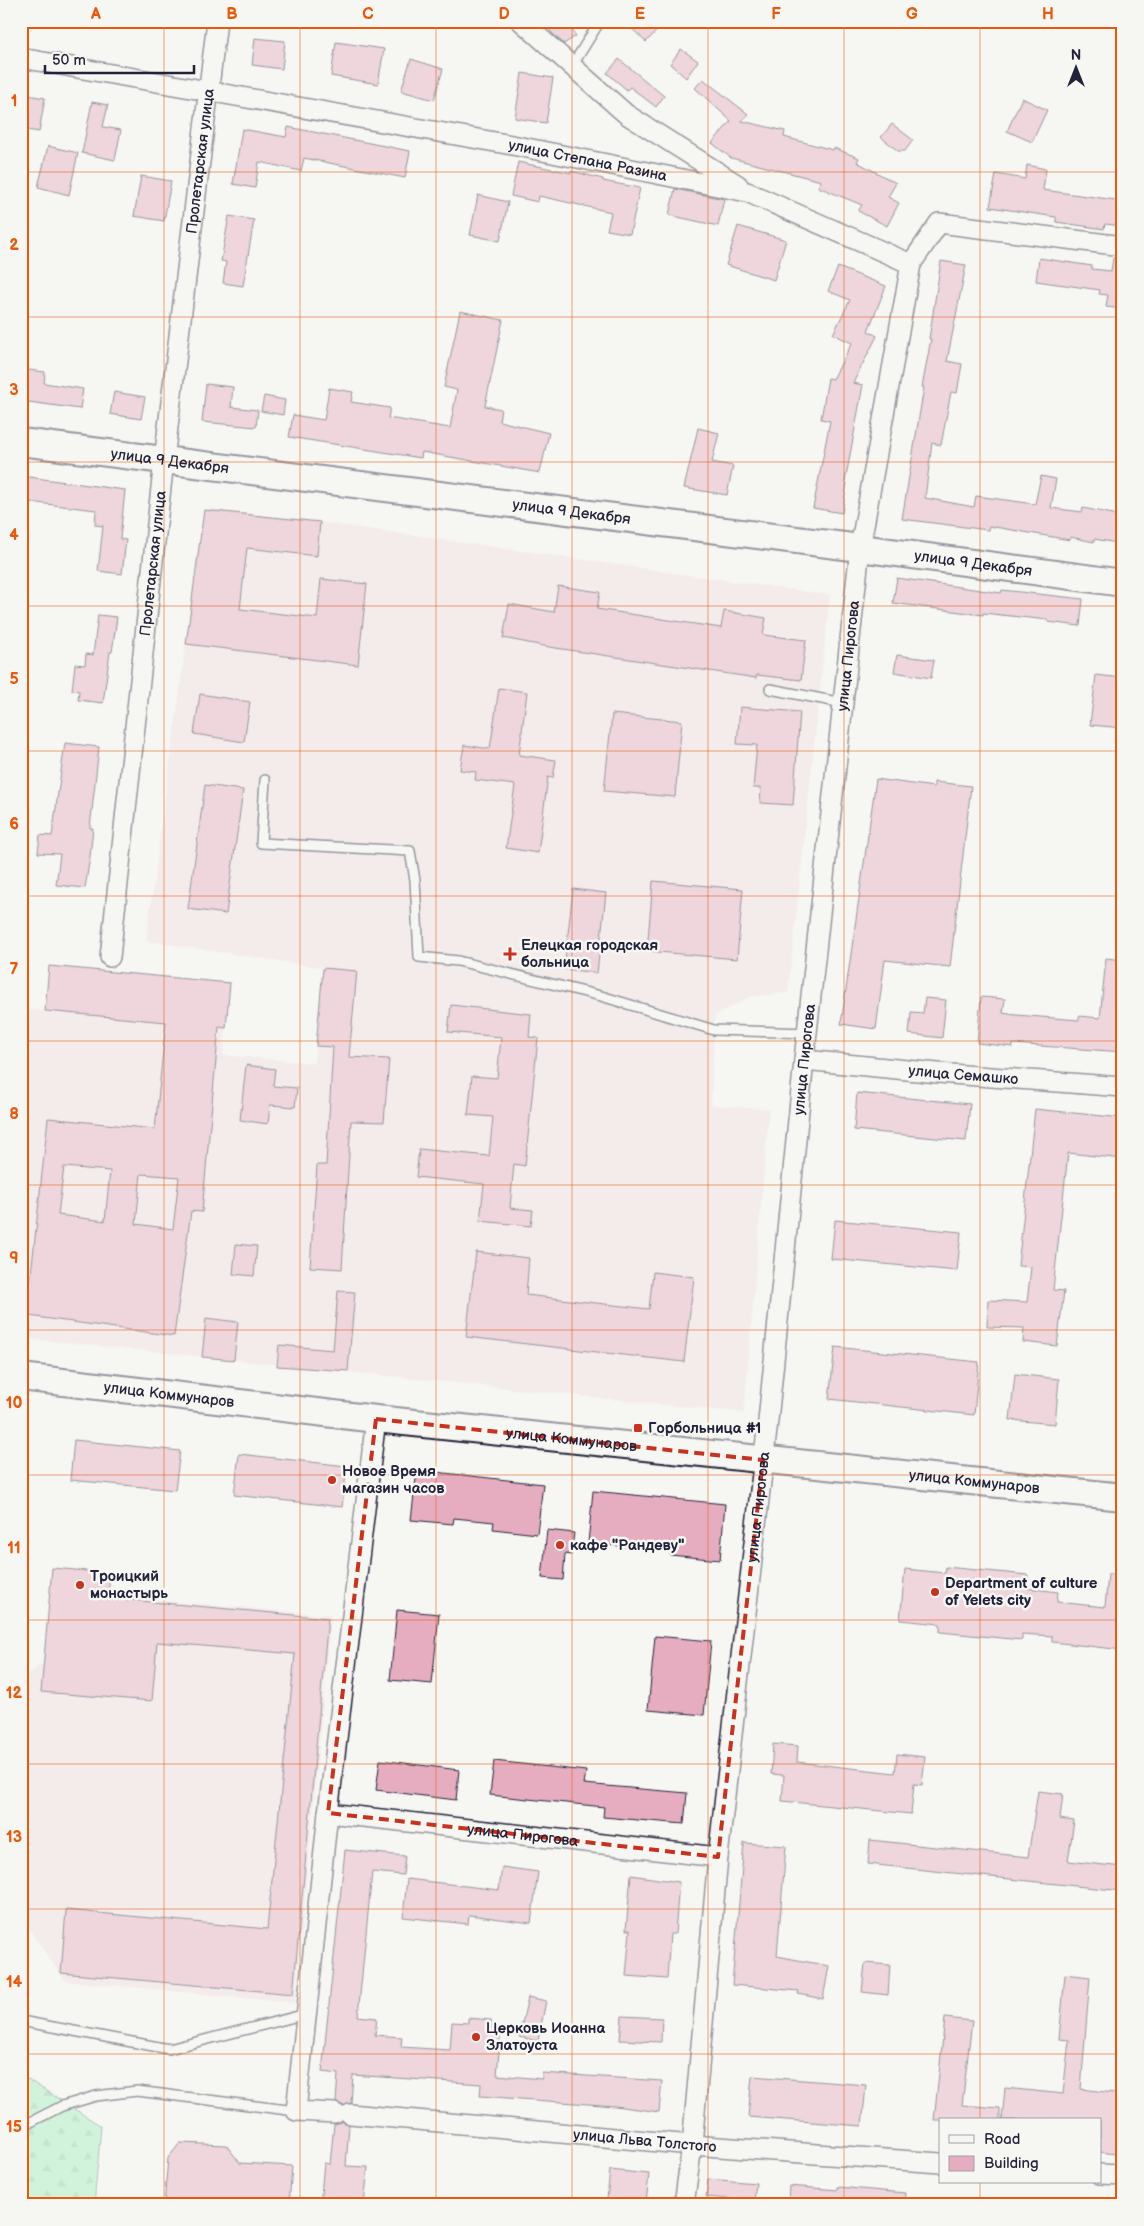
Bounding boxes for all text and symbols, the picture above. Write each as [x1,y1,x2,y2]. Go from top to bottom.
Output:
text: A [90,5,101,24]
text: B [226,5,238,24]
text: C [362,5,374,24]
text: D [498,5,510,24]
text: E [635,5,645,24]
text: F [771,5,781,24]
text: G [906,5,918,24]
text: H [1042,5,1054,24]
scale bar [45,42,194,74]
north arrow [1052,42,1102,92]
text: N [1071,47,1081,64]
text: 50 m [52,51,86,70]
street label: Пролетарская улица [182,87,218,235]
text: 1 [11,92,17,111]
street label: улица Степана Разина [507,135,669,185]
text: 2 [9,236,19,255]
text: 3 [9,381,19,400]
street label: улица 9 Декабря [110,444,230,478]
street label: Пролетарская улица [135,489,170,637]
street label: улица 9 Декабря [511,495,632,528]
text: 4 [9,526,19,545]
street label: улица 9 Декабря [913,546,1034,580]
street label: улица Пирогова [833,599,864,712]
text: 5 [9,670,19,689]
text: 6 [9,815,19,834]
place label: Елецкая городская больница [521,936,658,972]
marker: Елецкая городская больница [503,947,517,961]
text: 7 [10,960,19,979]
street label: улица Пирогова [789,1003,820,1116]
street label: улица Семашко [908,1061,1019,1089]
text: 8 [9,1105,19,1124]
text: 9 [9,1249,19,1268]
street label: улица Коммунаров [103,1377,235,1412]
text: 10 [6,1394,22,1413]
place label: Горбольница #1 [648,1419,761,1438]
marker: Горбольница #1 [632,1422,644,1434]
street label: улица Коммунаров [505,1423,638,1456]
street label: улица Пирогова [742,1450,774,1564]
place label: Новое Время магазин часов [342,1462,444,1498]
street label: улица Коммунаров [908,1465,1041,1498]
marker: Новое Время магазин часов [326,1474,338,1486]
place label: кафе "Рандеву" [570,1536,685,1555]
text: 11 [7,1539,21,1558]
marker: кафе "Рандеву" [554,1539,566,1551]
place label: Троицкий монастырь [90,1567,168,1603]
place label: Department of culture of Yelets city [945,1574,1098,1610]
marker: Троицкий монастырь [74,1579,86,1591]
marker: Department of culture of Yelets city [929,1586,941,1598]
text: 12 [6,1684,23,1703]
street label: улица Пирогова [466,1819,579,1851]
text: 13 [6,1828,22,1847]
text: 14 [6,1973,23,1992]
place label: Церковь Иоанна Златоуста [486,2019,605,2055]
marker: Церковь Иоанна Златоуста [470,2031,482,2043]
text: 15 [6,2118,22,2137]
legend [939,2118,1102,2184]
street label: улица Льва Толстого [572,2125,717,2156]
text: Road [984,2130,1020,2149]
text: Building [984,2154,1039,2173]

